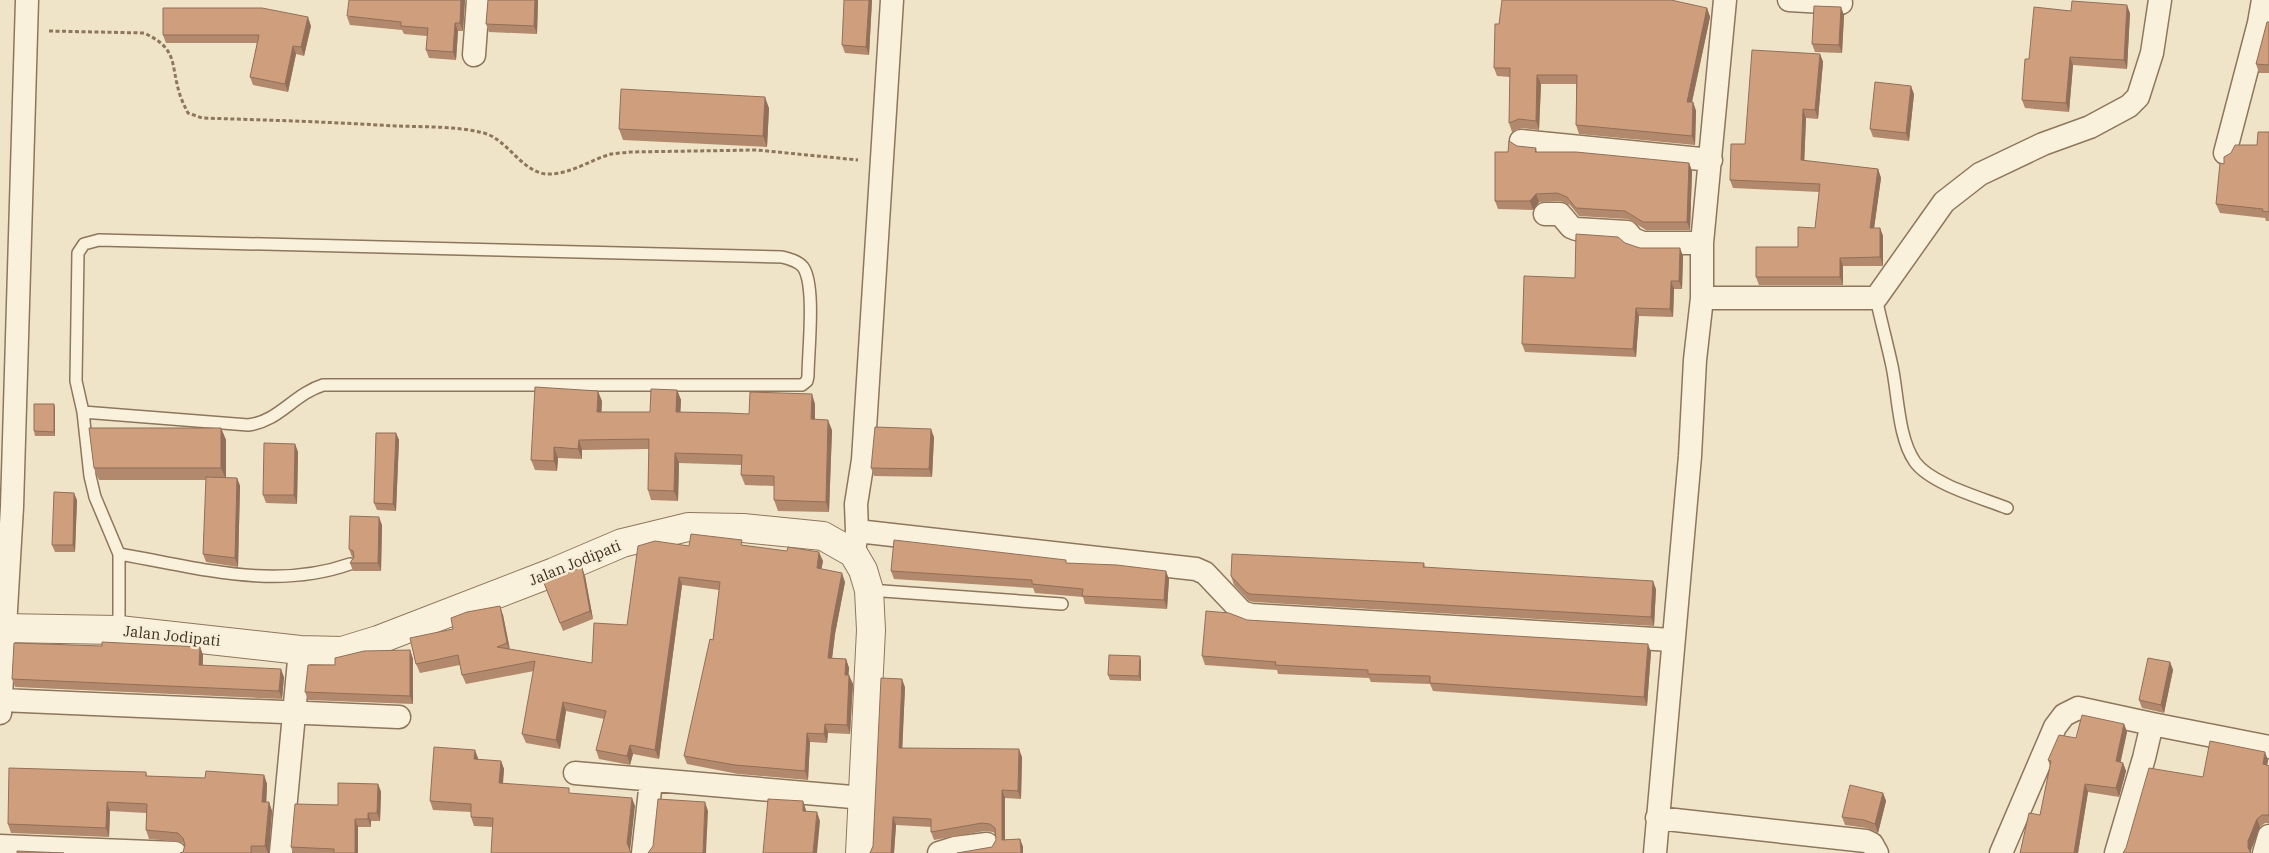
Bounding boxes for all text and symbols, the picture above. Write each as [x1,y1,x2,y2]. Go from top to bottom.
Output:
street label: Jalan Jodipati [526,535,624,590]
street label: Jalan Jodipati [123,621,222,650]

